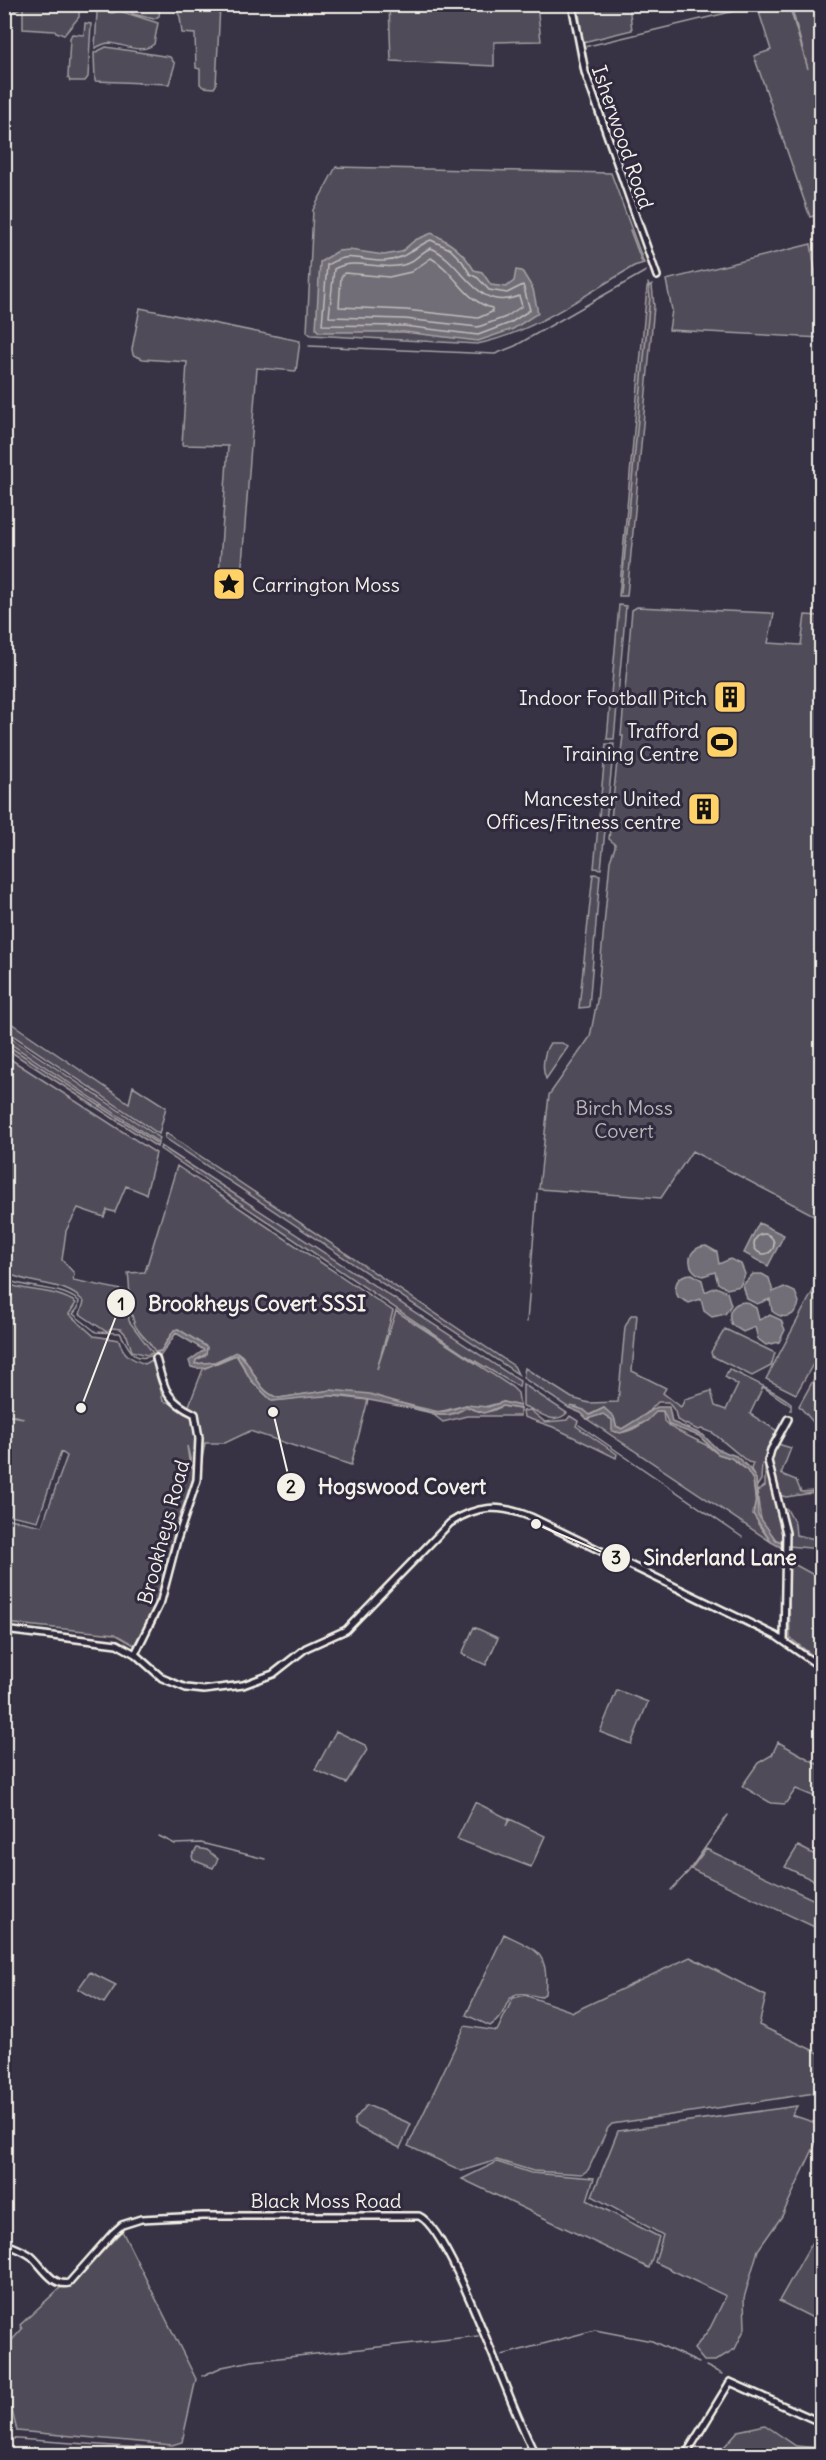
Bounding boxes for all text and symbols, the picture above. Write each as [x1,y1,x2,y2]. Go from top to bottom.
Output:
street label: Isherwood Road [587,62,659,212]
place icon: Carrington Moss [211,566,247,602]
place label: Carrington Moss [252,572,400,597]
building icon: Indoor Football Pitch [712,679,748,715]
place label: Indoor Football Pitch [519,685,707,710]
place label: Trafford Training Centre [563,718,699,766]
sports icon: Trafford Training Centre [704,724,740,760]
place label: Mancester United Offices/Fitness centre [486,786,681,834]
building icon: Mancester United Offices/Fitness centre [686,791,722,827]
park label: Birch Moss Covert [575,1095,673,1143]
callout: Brookheys Covert SSSI [106,1284,378,1323]
text: Brookheys Covert SSSI [148,1290,366,1317]
text: 1 [117,1292,125,1315]
street label: Brookheys Road [132,1457,194,1607]
callout: Hogswood Covert [276,1467,498,1506]
text: Hogswood Covert [318,1473,487,1500]
text: 2 [286,1475,296,1498]
callout: Sinderland Lane [601,1538,809,1577]
text: Sinderland Lane [643,1544,797,1571]
text: 3 [611,1546,621,1569]
street label: Black Moss Road [250,2188,402,2213]

